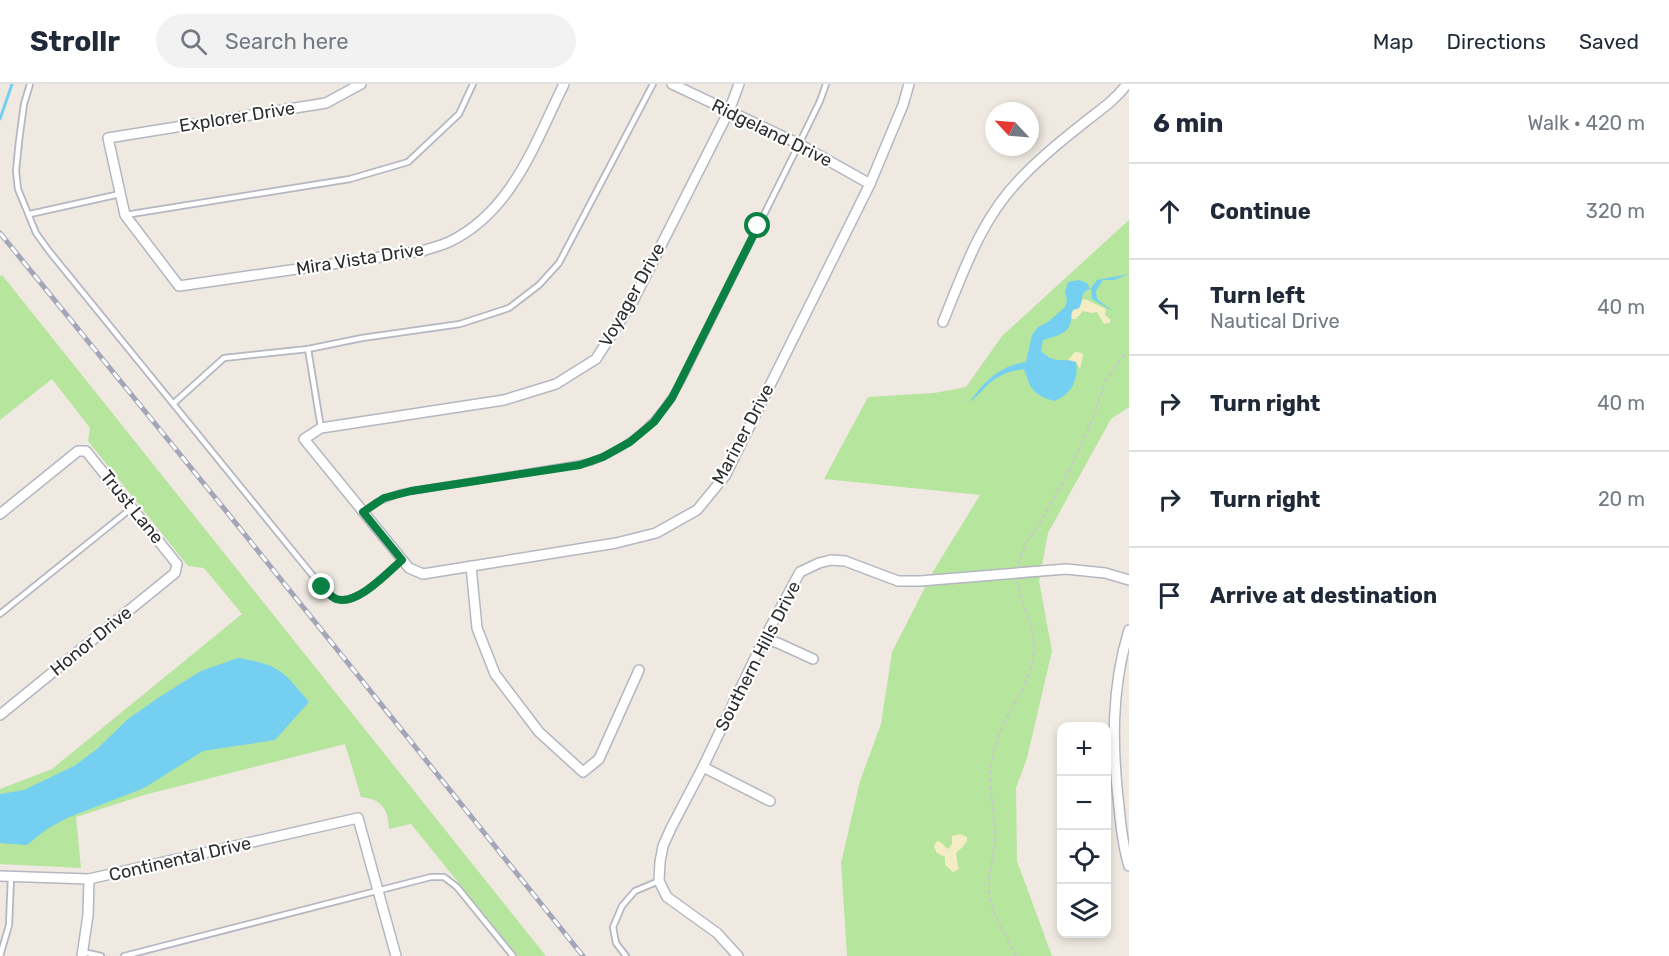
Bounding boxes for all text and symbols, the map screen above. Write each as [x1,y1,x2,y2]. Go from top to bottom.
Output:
search box [156,14,576,68]
text: Strollr [30,25,120,58]
icon: search [177,25,210,58]
text: Search here [225,28,348,55]
text: Map [1373,29,1414,54]
text: Directions [1447,29,1546,54]
text: Saved [1579,29,1639,54]
street label: Ridgeland Drive [708,94,836,172]
street label: Explorer Drive [178,97,296,137]
north arrow [985,102,1039,156]
text: 6 min [1153,108,1223,139]
text: Walk · 420 m [1527,111,1645,135]
icon: ahead [1153,195,1186,228]
text: Continue [1210,198,1311,225]
text: 320 m [1586,199,1645,223]
route start [744,212,770,238]
street label: Mira Vista Drive [294,238,426,280]
street label: Voyager Drive [594,239,670,351]
text: Turn left [1210,282,1305,309]
icon: left [1153,291,1186,324]
text: 40 m [1597,295,1645,319]
text: Nautical Drive [1210,309,1340,333]
street label: Mariner Drive [707,380,779,488]
icon: right [1153,387,1186,420]
text: Turn right [1210,390,1320,417]
text: 40 m [1597,391,1645,415]
street label: Trust Lane [96,466,168,548]
icon: right [1153,483,1186,516]
text: Turn right [1210,486,1320,513]
text: 20 m [1598,487,1645,511]
route end [308,573,334,599]
street label: Southern Hills Drive [711,577,805,735]
icon: arrive [1153,579,1186,612]
text: Arrive at destination [1210,582,1437,609]
street label: Honor Drive [46,601,136,681]
map controls [1057,722,1111,938]
button: + [1057,722,1111,776]
button: − [1057,776,1111,830]
button: locate [1057,830,1111,884]
street label: Continental Drive [107,832,253,886]
button: layers [1057,884,1111,938]

